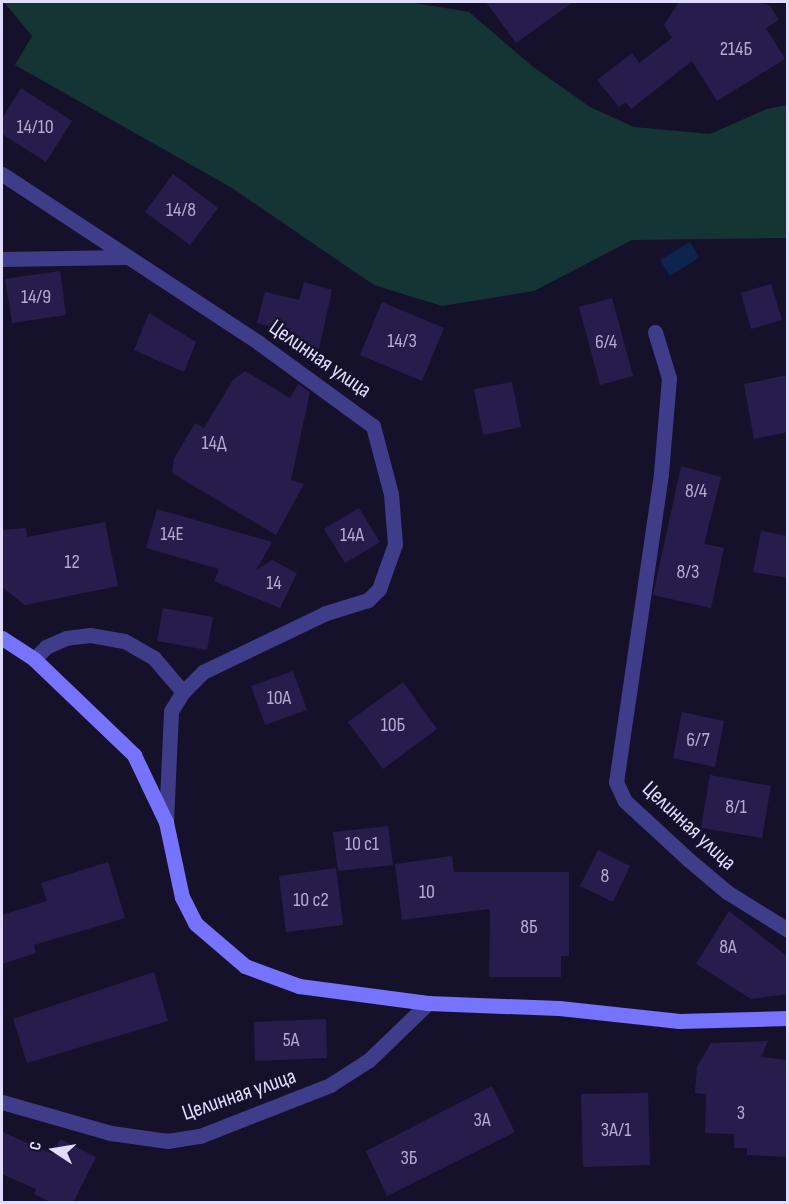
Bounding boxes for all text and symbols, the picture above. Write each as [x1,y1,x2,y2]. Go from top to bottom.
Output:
house number: 214Б [720,37,752,61]
house number: 14/10 [16,115,54,139]
house number: 14/8 [166,198,196,222]
house number: 14/9 [21,285,51,309]
street label: Целинная улица [264,314,376,404]
house number: 14/3 [387,329,417,353]
house number: 6/4 [595,330,617,354]
house number: 14Д [201,431,227,455]
house number: 8/4 [685,479,707,503]
house number: 14Е [160,522,184,546]
house number: 14А [340,523,364,547]
house number: 12 [64,550,80,574]
house number: 8/3 [677,560,699,584]
house number: 14 [266,571,282,595]
house number: 10А [267,686,291,710]
house number: 10Б [381,713,405,737]
house number: 6/7 [686,728,710,752]
street label: Целинная улица [637,776,741,876]
house number: 8/1 [725,795,747,819]
house number: 10 с1 [345,832,379,856]
house number: 8 [601,864,609,888]
house number: 10 [419,880,435,904]
house number: 10 с2 [293,888,329,912]
house number: 8Б [520,915,538,939]
house number: 8А [719,935,737,959]
house number: 5А [283,1028,299,1052]
street label: Целинная улица [179,1063,299,1127]
house number: 3 [737,1101,745,1125]
house number: 3А [474,1108,490,1132]
house number: 3А/1 [601,1118,631,1142]
north arrow [24,1120,84,1180]
text: С [26,1140,46,1152]
house number: 3Б [400,1146,418,1170]

